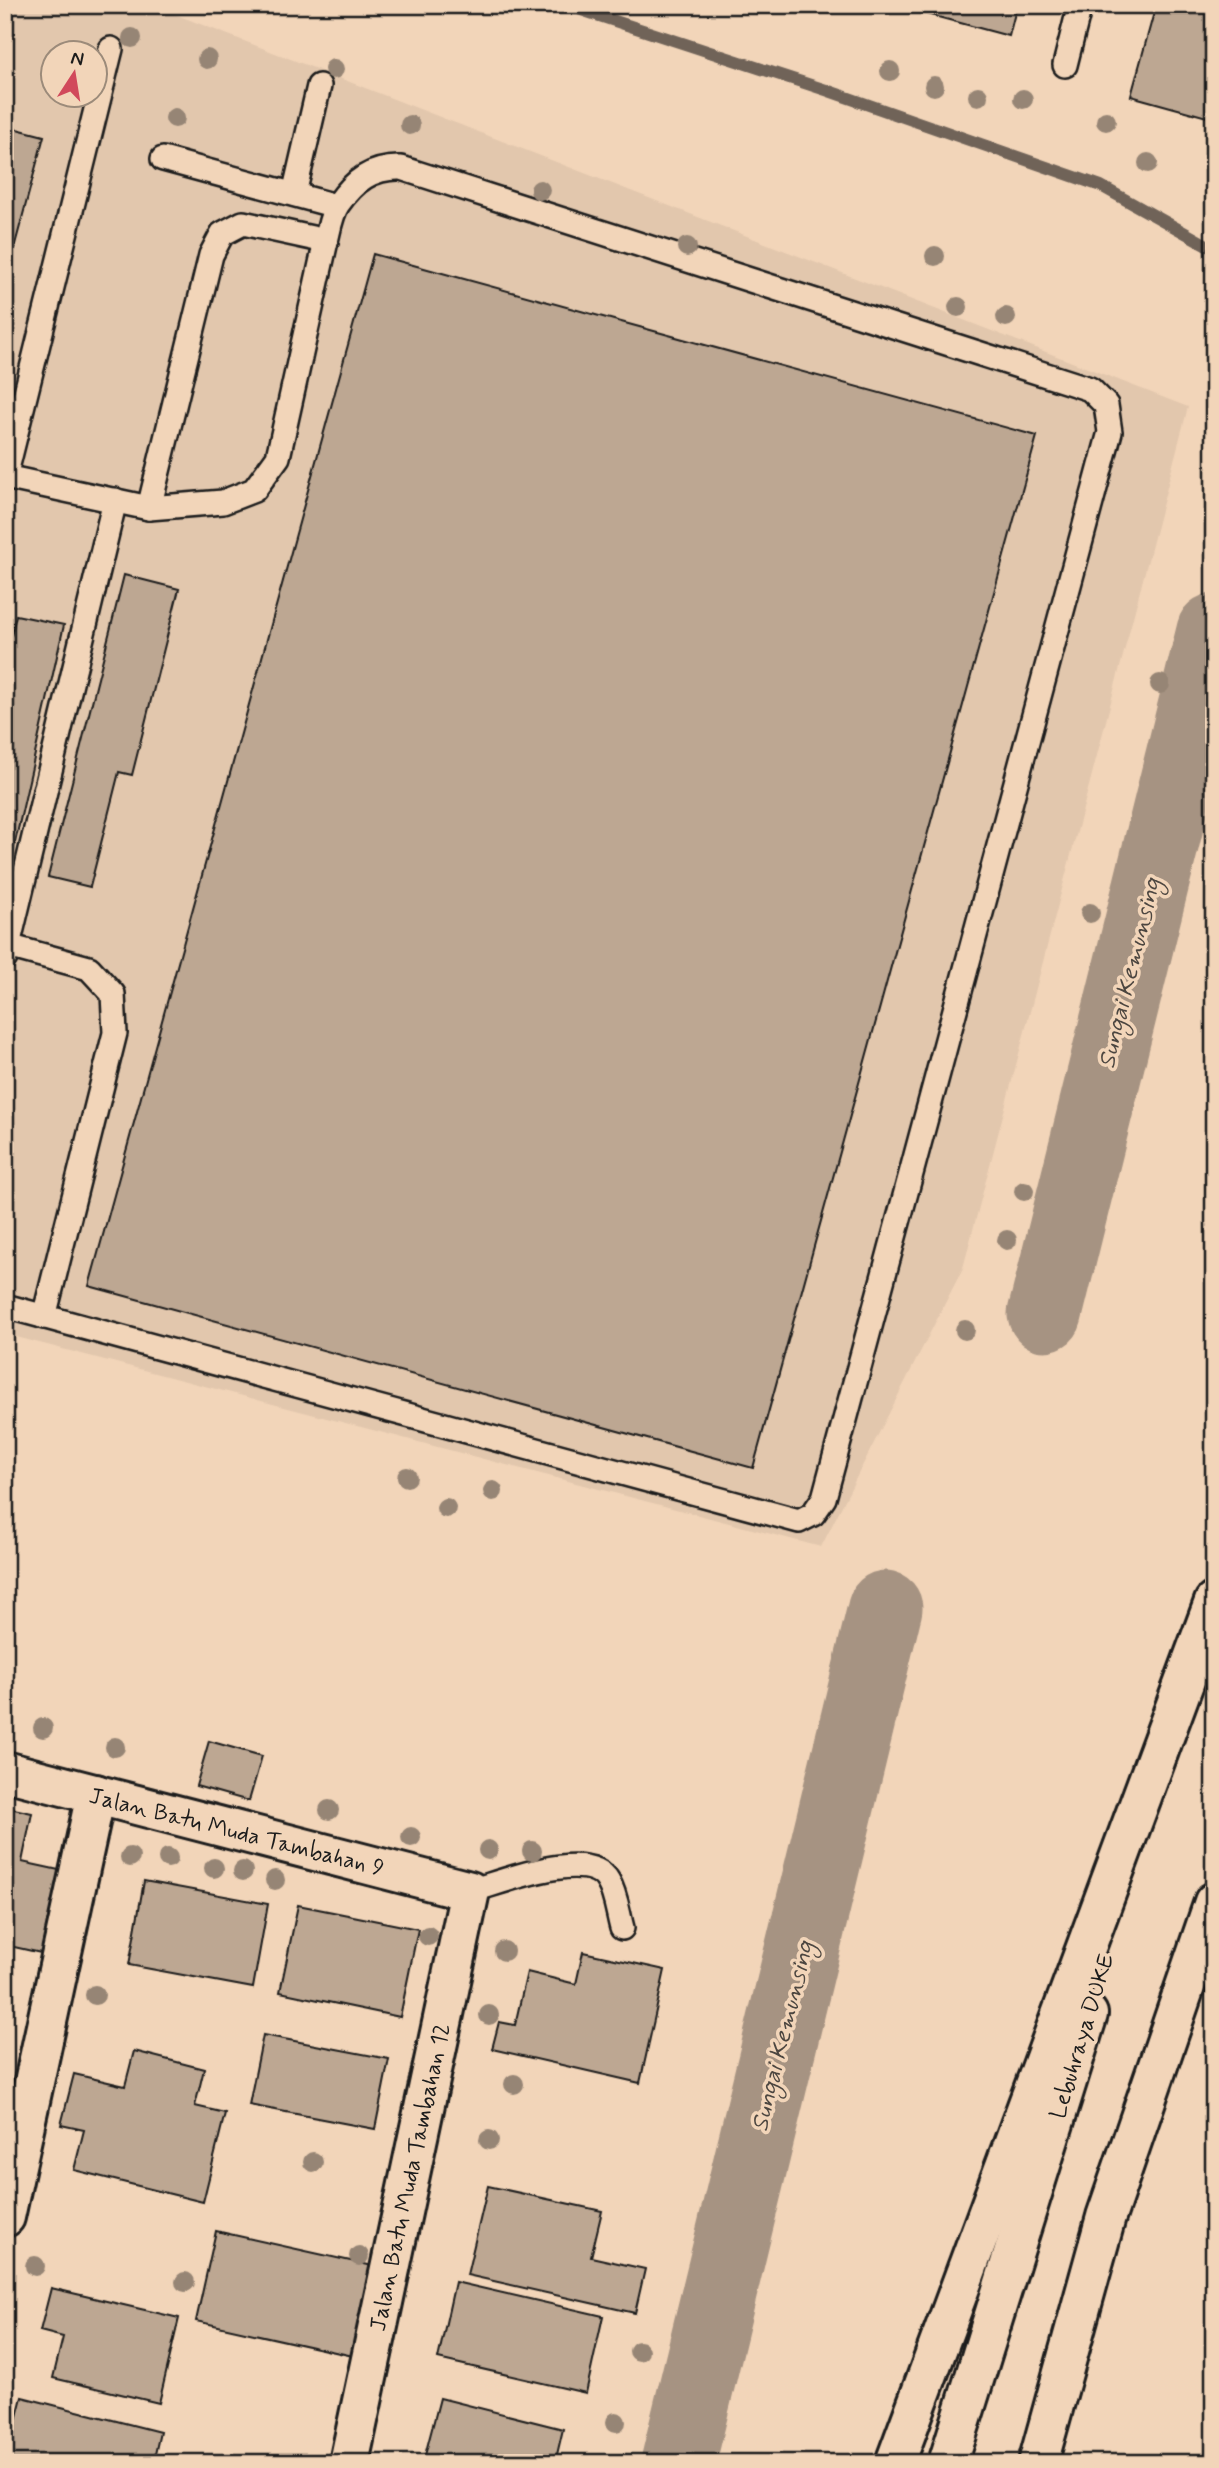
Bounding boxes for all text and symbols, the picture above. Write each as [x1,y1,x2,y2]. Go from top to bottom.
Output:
north arrow [38,38,108,108]
text: N [68,45,86,72]
water label: Sungai Kemunsing [1092,874,1171,1072]
street label: Jalan Batu Muda Tambahan 9 [86,1782,387,1884]
water label: Sungai Kemunsing [745,1937,824,2135]
street label: Lebuhraya DUKE [1044,1951,1122,2123]
street label: Jalan Batu Muda Tambahan 12 [364,2021,458,2334]

